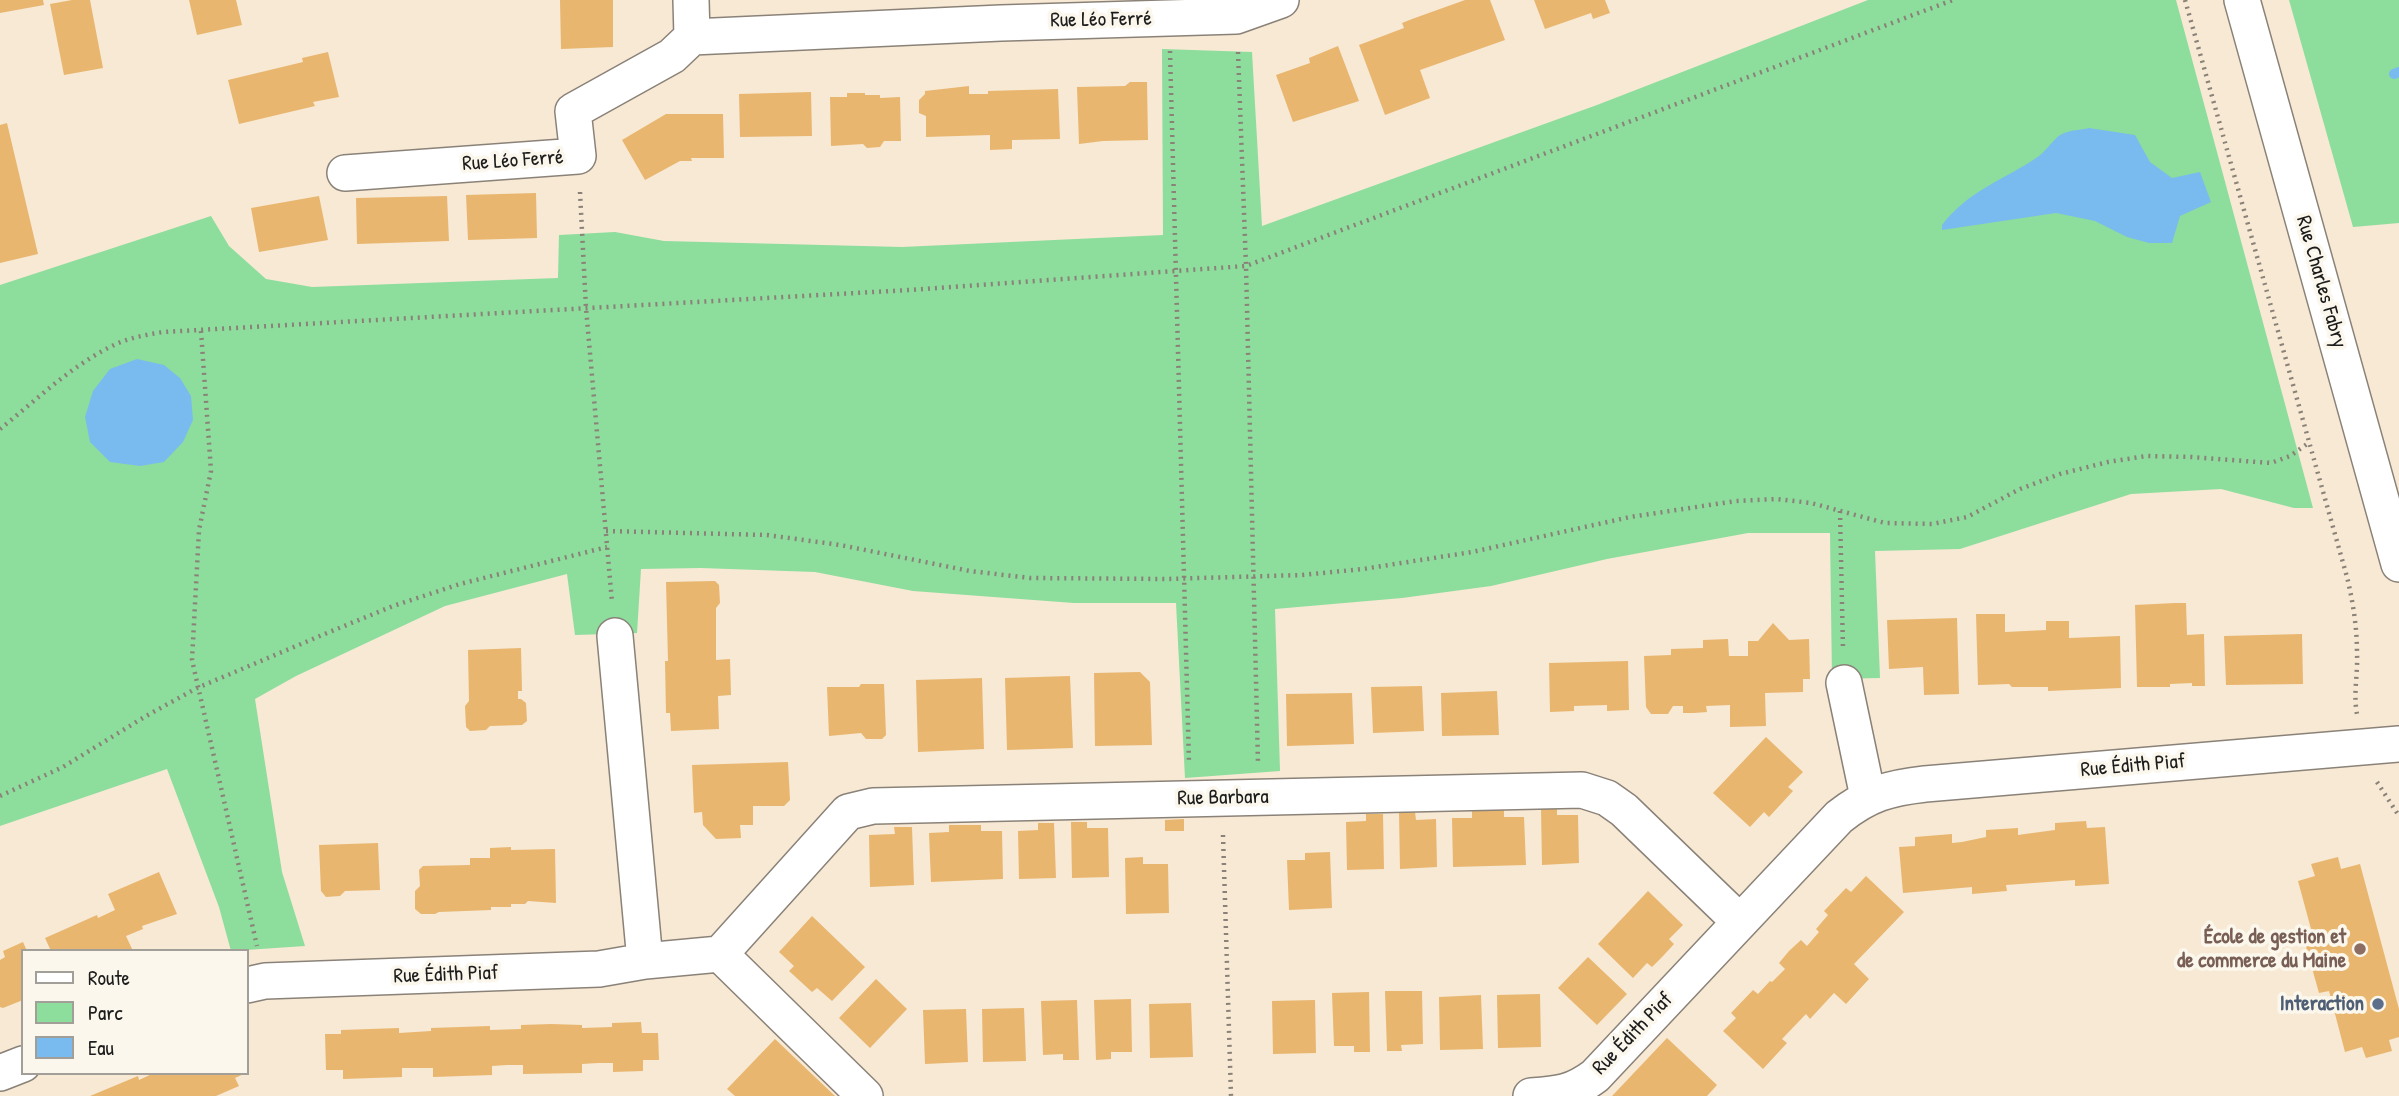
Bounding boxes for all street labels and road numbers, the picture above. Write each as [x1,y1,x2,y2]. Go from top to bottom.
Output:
street label: Rue Léo Ferré [1050,7,1152,33]
street label: Rue Léo Ferré [462,145,564,177]
street label: Rue Charles Fabry [2290,213,2352,351]
street label: Rue Édith Piaf [2080,749,2186,783]
street label: Rue Barbara [1177,785,1269,811]
street label: Rue Édith Piaf [393,961,499,989]
street label: Rue Édith Piaf [1588,988,1678,1080]

